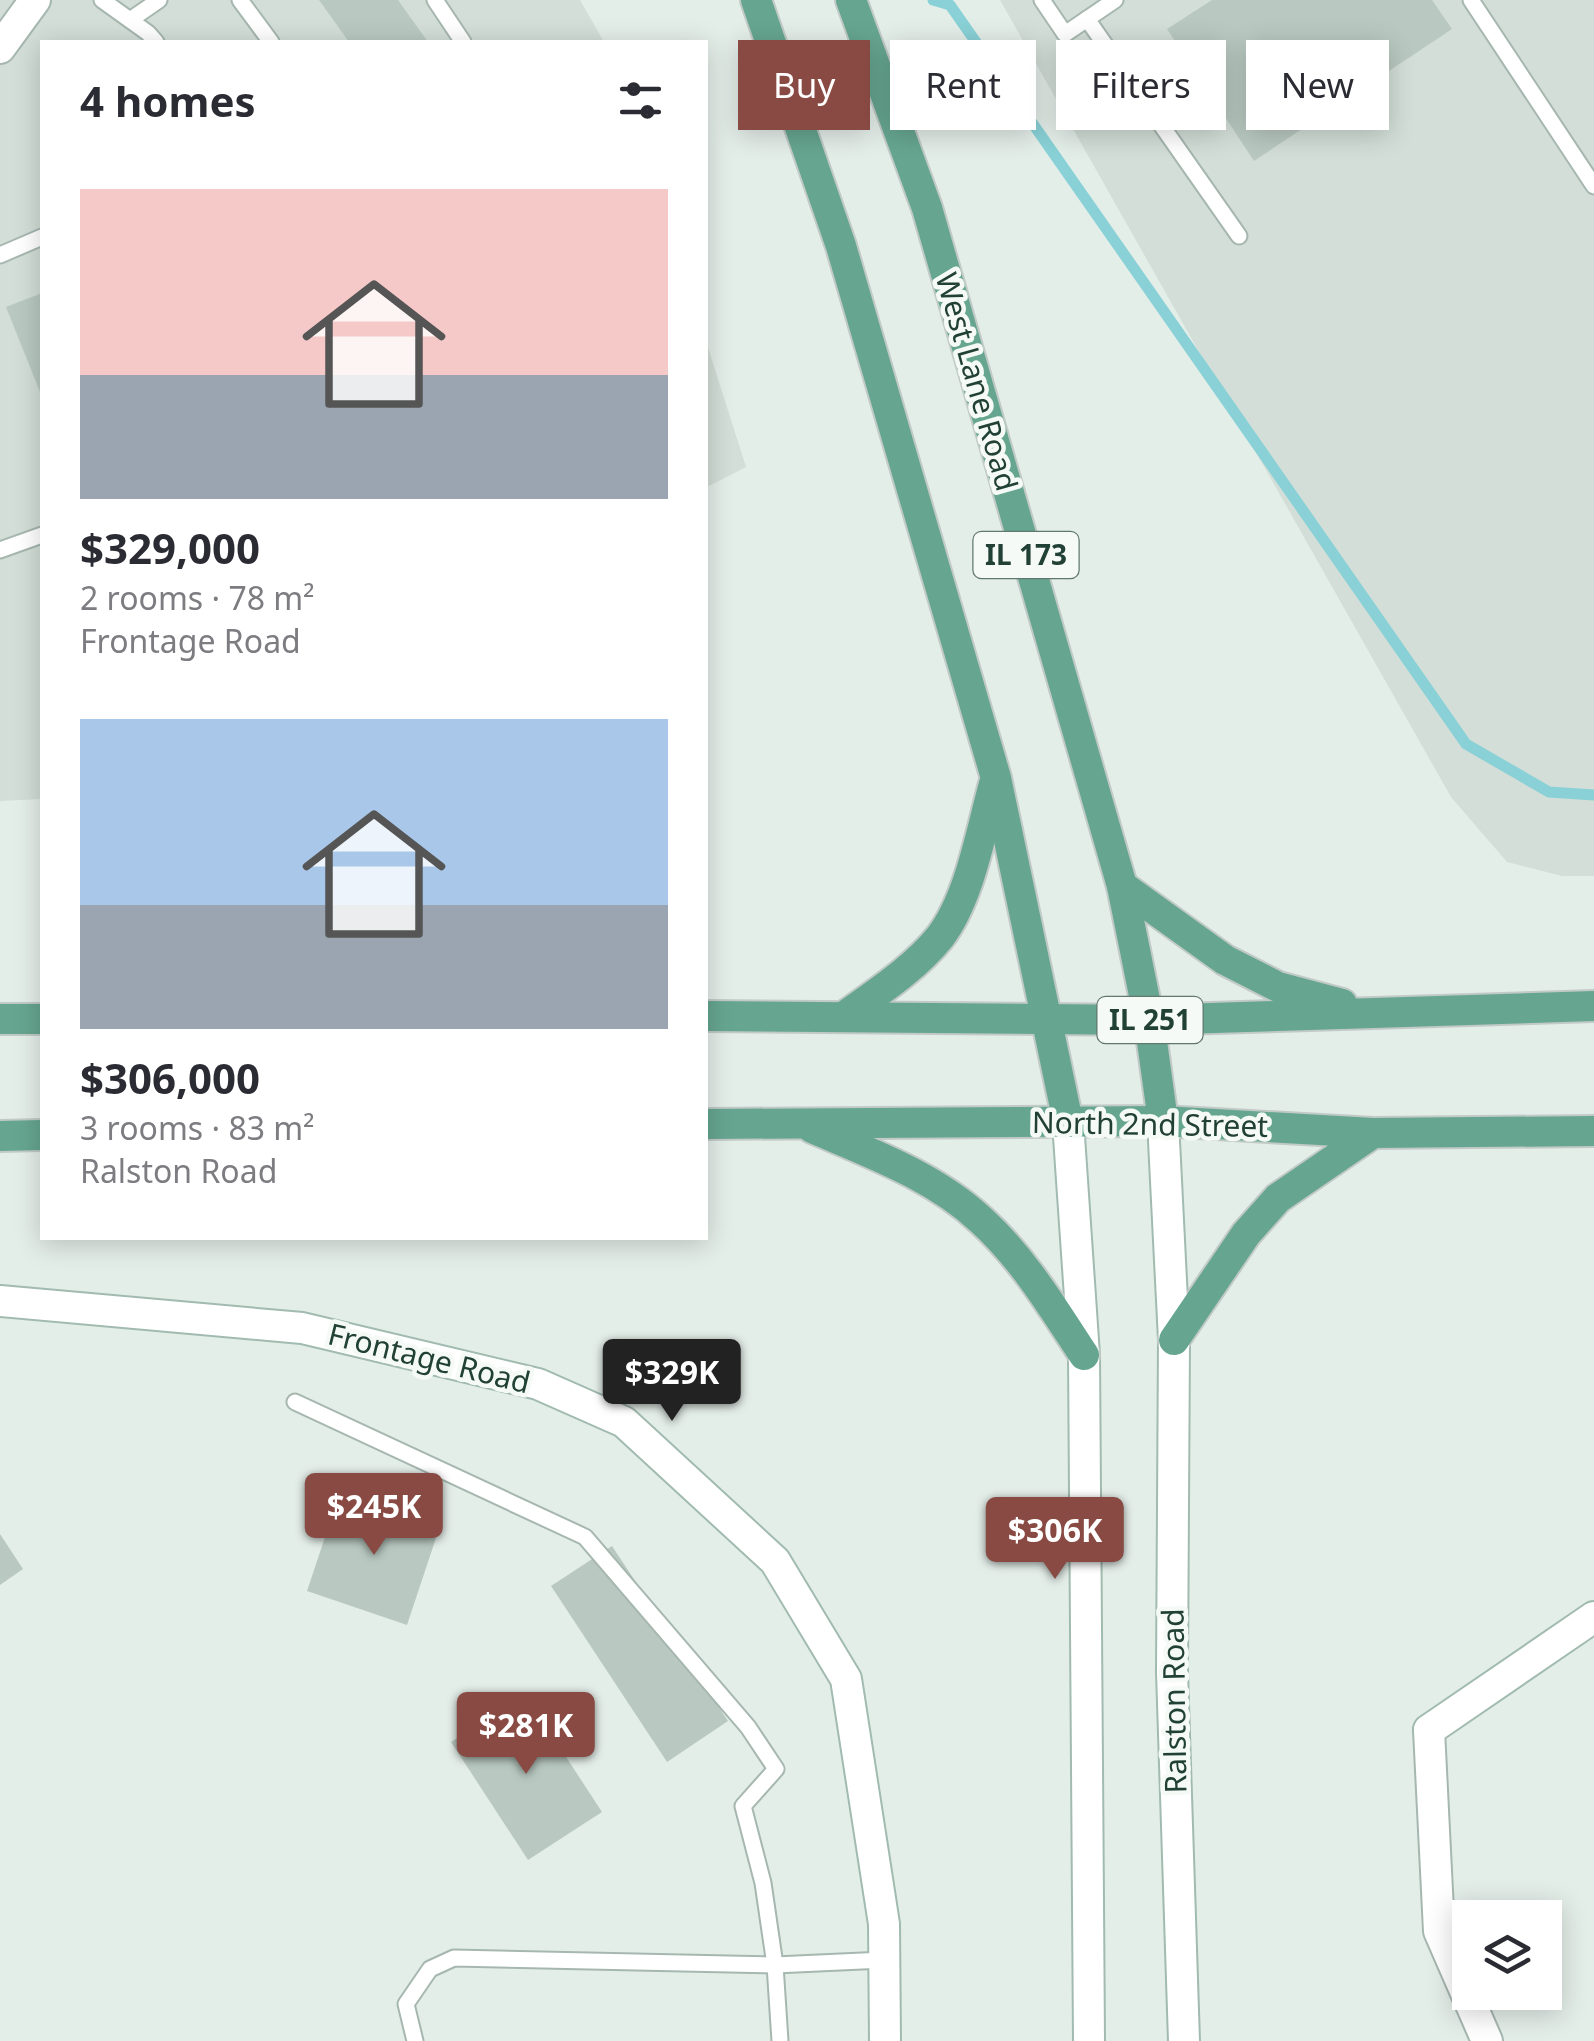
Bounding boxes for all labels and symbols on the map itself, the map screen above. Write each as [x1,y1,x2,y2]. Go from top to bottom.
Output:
street label: West Lane Road [927,268,1028,495]
road number: IL 173 [974,532,1078,578]
road number: IL 251 [1098,997,1202,1043]
street label: North 2nd Street [1032,1101,1269,1146]
street label: Frontage Road [324,1313,535,1402]
pin: $329K [602,1339,742,1424]
pin: $245K [304,1473,444,1558]
pin: $306K [985,1497,1125,1582]
street label: Ralston Road [1151,1608,1196,1794]
pin: $281K [456,1692,596,1777]

